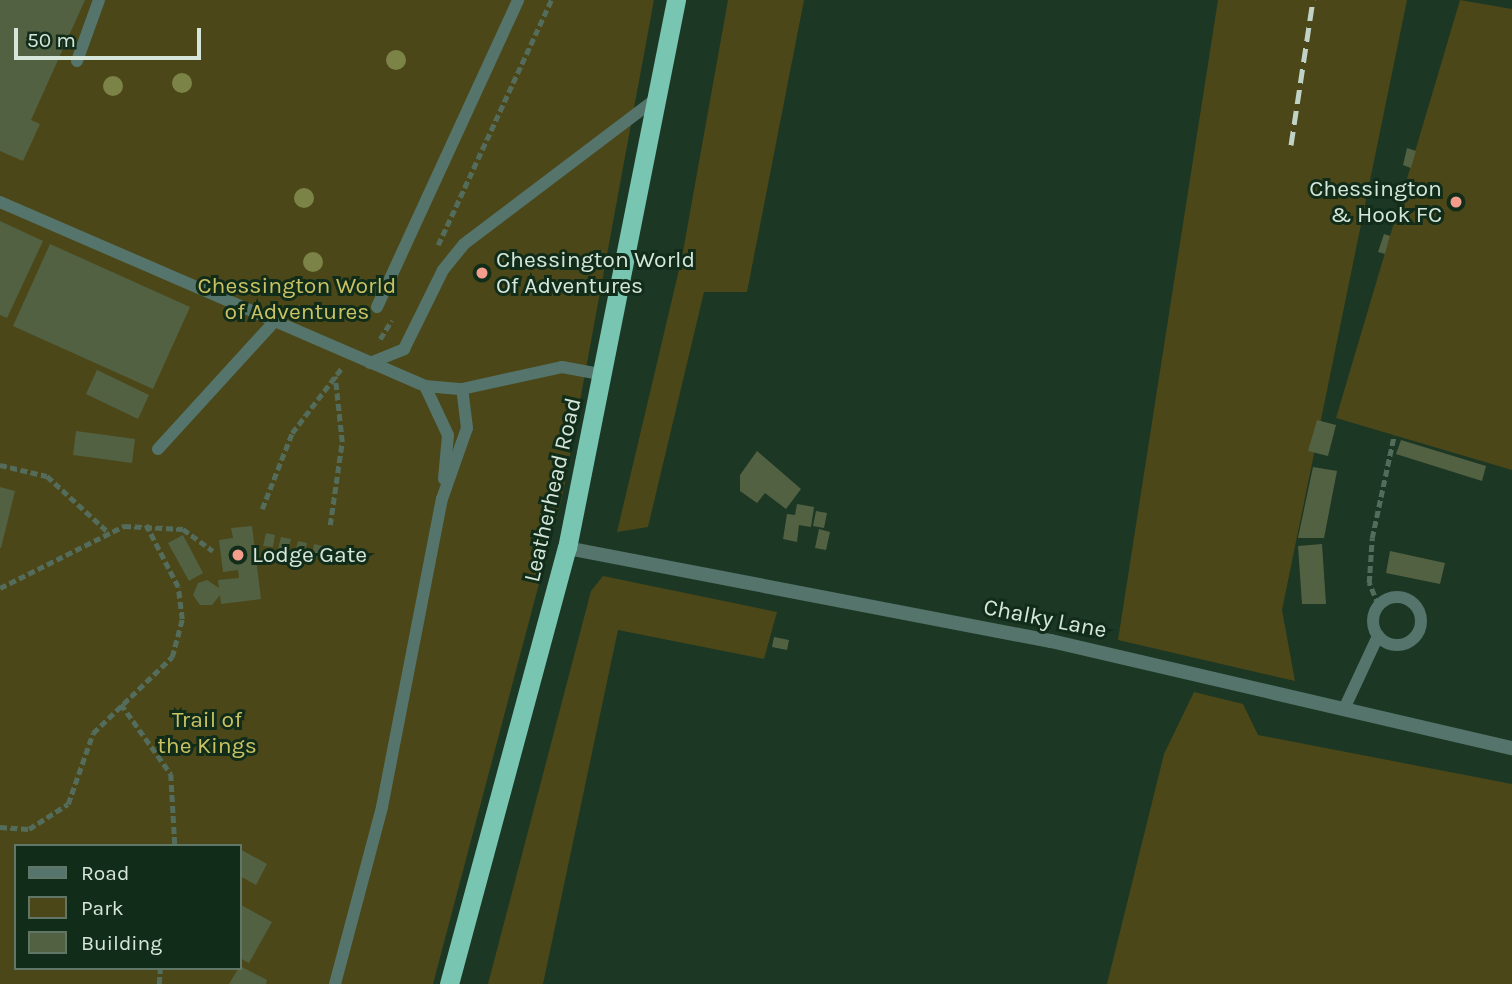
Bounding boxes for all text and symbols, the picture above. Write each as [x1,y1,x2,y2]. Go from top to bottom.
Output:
scale bar [18,14,205,58]
text: 50 m [27,28,76,52]
place label: Chessington & Hook FC [1309,175,1442,229]
marker: Chessington & Hook FC [1448,194,1464,210]
place label: Chessington World Of Adventures [496,246,695,300]
marker: Chessington World Of Adventures [474,265,490,281]
park label: Chessington World of Adventures [197,272,397,326]
street label: Leatherhead Road [518,395,588,585]
place label: Lodge Gate [252,541,367,569]
marker: Lodge Gate [230,547,246,563]
street label: Chalky Lane [981,594,1109,644]
park label: Trail of the Kings [157,706,257,760]
legend [14,844,242,970]
text: Road [81,861,129,885]
text: Park [81,896,124,920]
text: Building [81,931,162,955]

